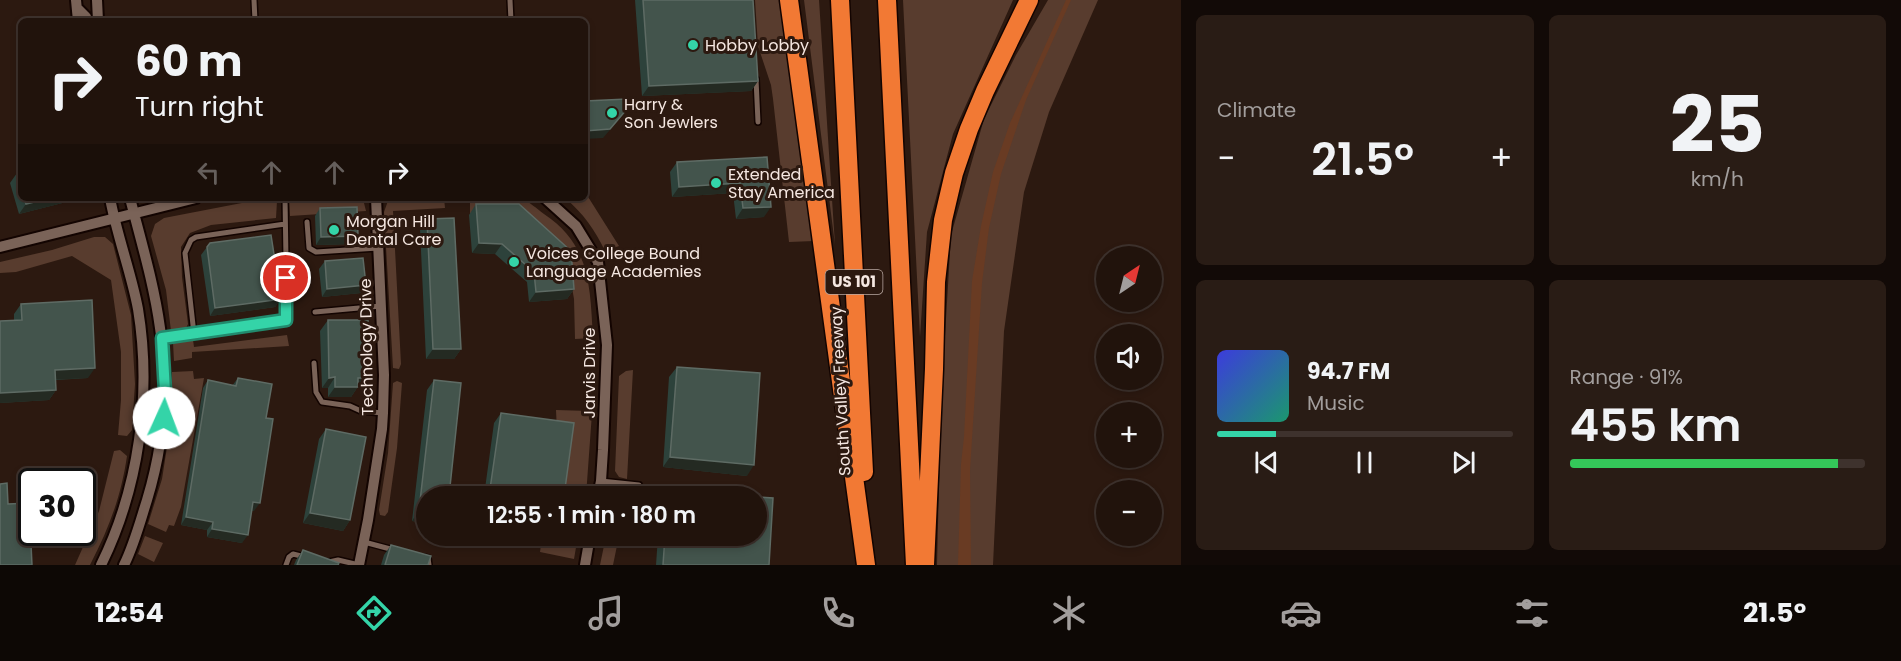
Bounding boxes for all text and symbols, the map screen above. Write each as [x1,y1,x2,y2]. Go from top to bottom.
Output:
text: 60 m [135,32,243,91]
place label: Hobby Lobby [705,34,809,57]
marker: Hobby Lobby [686,38,700,52]
icon: right [36,42,114,120]
text: 25 [1670,70,1765,179]
text: Turn right [135,88,264,125]
place label: Harry & Son Jewlers [624,93,718,134]
text: Climate [1217,96,1296,124]
marker: Harry & Son Jewlers [605,106,619,120]
text: 21.5° [1311,128,1414,191]
text: − [1217,135,1235,182]
text: + [1490,135,1512,182]
icon: left [192,156,225,189]
icon: ahead [255,156,288,189]
icon: ahead [318,156,351,189]
icon: right [381,156,414,189]
place label: Extended Stay America [728,163,835,204]
text: km/h [1691,165,1744,193]
marker: Extended Stay America [709,176,723,190]
place label: Morgan Hill Dental Care [346,210,441,251]
marker: Morgan Hill Dental Care [327,223,341,237]
place label: Voices College Bound Language Academies [526,242,702,283]
north arrow [1096,246,1162,312]
map controls [1096,246,1162,546]
pin [260,252,311,303]
marker: Voices College Bound Language Academies [507,255,521,269]
icon: arrive [269,261,302,294]
road number: US 101 [826,270,882,294]
street label: Technology Drive [354,278,379,416]
street label: South Valley Freeway [825,306,856,476]
button: sound [1096,324,1162,390]
street label: Jarvis Drive [578,327,601,418]
text: 94.7 FM [1307,356,1390,387]
text: Range · 91% [1570,363,1683,391]
position arrow [132,386,196,450]
text: Music [1307,389,1365,417]
text: 455 km [1570,394,1741,457]
button: + [1096,402,1162,468]
icon: previous [1250,446,1283,479]
icon: pause [1348,446,1381,479]
icon: next [1447,446,1480,479]
speed limit sign: 30 [18,468,96,546]
button: − [1096,480,1162,546]
text: 12:55 · 1 min · 180 m [487,500,696,531]
icon: directions [353,592,395,634]
icon: music [585,592,627,634]
icon: phone [817,592,859,634]
icon: climate [1048,592,1090,634]
icon: car [1280,592,1322,634]
icon: filters [1511,592,1553,634]
text: 12:54 [95,594,164,631]
text: 21.5° [1743,594,1806,631]

